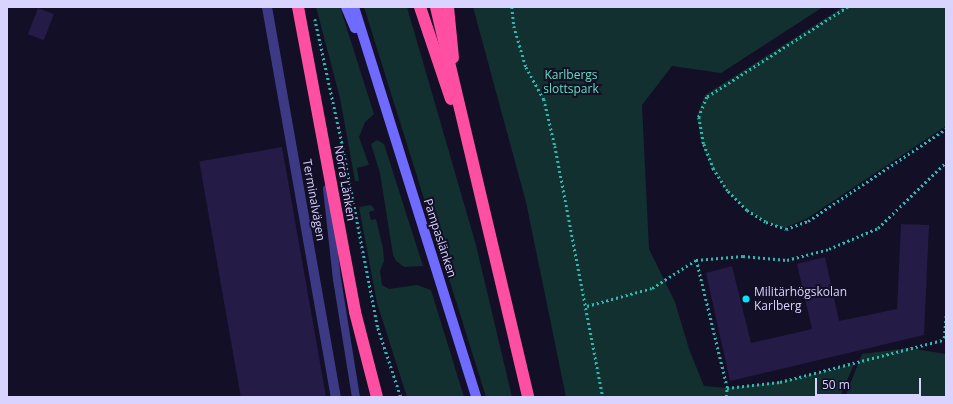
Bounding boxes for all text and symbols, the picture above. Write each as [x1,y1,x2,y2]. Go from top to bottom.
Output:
park label: Karlbergs slottspark [543,68,599,96]
street label: Norra Länken [331,144,359,222]
street label: Terminalvägen [300,158,328,242]
street label: Pampaslänken [420,197,460,279]
place label: Militärhögskolan Karlberg [754,285,847,313]
marker: Militärhögskolan Karlberg [741,294,751,304]
scale bar [817,370,923,396]
text: 50 m [822,376,850,393]

